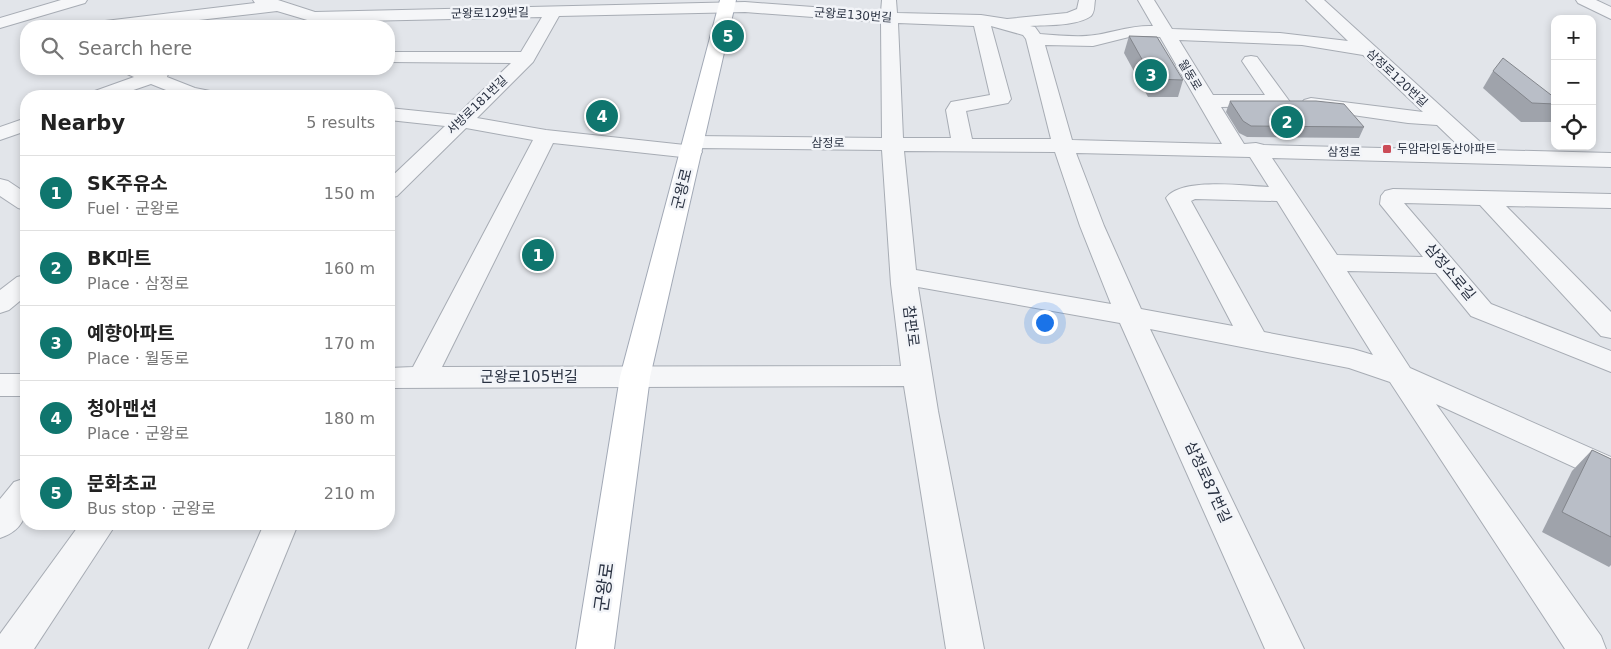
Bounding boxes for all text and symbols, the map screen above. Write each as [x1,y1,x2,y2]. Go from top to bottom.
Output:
street label: 군왕로129번길 [451,5,529,21]
street label: 군왕로130번길 [814,5,892,25]
map controls [1551,15,1596,150]
button: + [1551,15,1596,60]
pin: 5 [712,17,744,55]
search box [20,20,395,75]
icon: search [38,34,66,62]
text: Search here [78,37,192,59]
street label: 삼정로120번길 [1364,46,1430,110]
pin: 3 [1135,56,1167,94]
street label: 월동로 [1175,57,1205,93]
button: − [1551,60,1596,105]
street label: 서방로181번길 [444,73,510,137]
pin: 4 [586,97,618,135]
pin: 2 [1271,103,1303,141]
button: locate [1551,105,1596,150]
text: Nearby [40,111,125,135]
text: 5 results [306,113,375,132]
street label: 삼정로 [811,136,845,150]
place label: 두암라인동산아파트 [1397,142,1496,156]
marker: 두암라인동산아파트 [1381,143,1393,155]
street label: 삼정로 [1327,145,1361,159]
street label: 군왕로 [668,167,696,211]
text: SK주유소 [87,172,168,194]
text: 1 [50,184,62,203]
text: 150 m [324,184,375,203]
text: Fuel · 군왕로 [87,199,179,218]
pin: 1 [522,236,554,274]
street label: 삼정소로길 [1421,240,1479,304]
text: BK마트 [87,247,151,269]
text: 2 [50,259,62,278]
text: 160 m [324,259,375,278]
text: Place · 삼정로 [87,274,189,293]
street label: 참판로 [900,304,922,348]
your location [1032,310,1058,336]
text: 예향아파트 [87,322,174,344]
text: 3 [50,334,62,353]
text: 170 m [324,334,375,353]
text: Place · 월동로 [87,349,189,368]
street label: 군왕로105번길 [480,368,578,386]
text: 청아맨션 [87,397,157,419]
text: 4 [50,409,62,428]
text: 180 m [324,409,375,428]
text: Place · 군왕로 [87,424,189,443]
street label: 삼정로87번길 [1181,438,1235,526]
text: 문화초교 [87,472,157,494]
text: 5 [50,484,62,503]
text: 210 m [324,484,375,503]
text: Bus stop · 군왕로 [87,499,216,518]
street label: 군왕로 [590,561,618,613]

